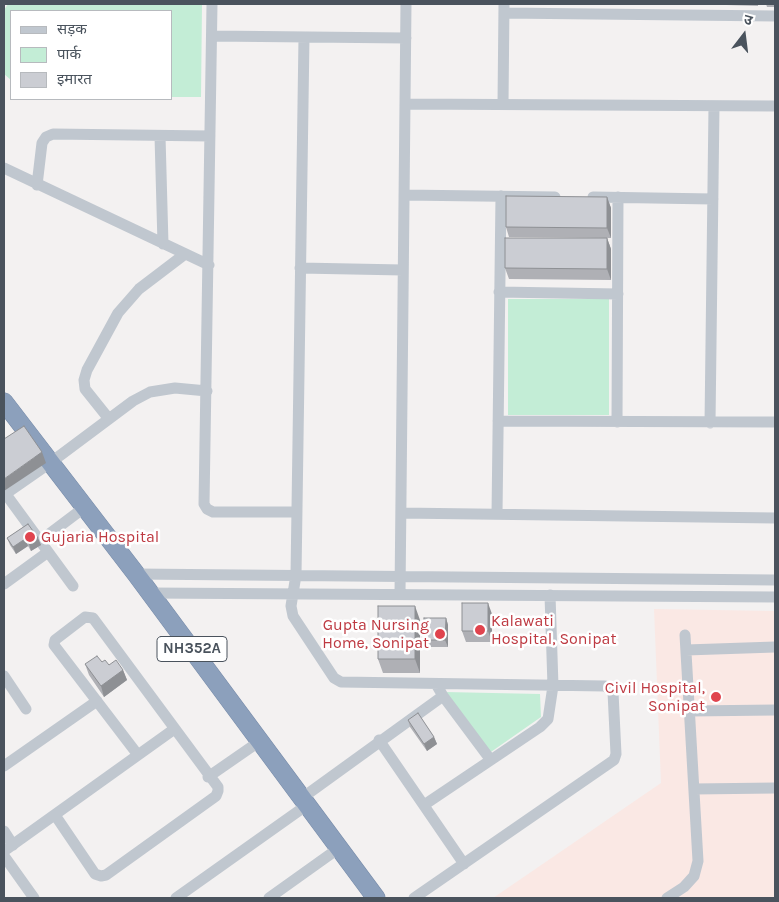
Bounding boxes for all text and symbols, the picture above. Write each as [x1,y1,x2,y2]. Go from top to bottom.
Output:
legend [10,10,172,100]
north arrow [719,10,769,60]
text: उ [742,11,754,29]
text: सड़क [57,20,87,38]
text: पार्क [57,45,81,63]
text: इमारत [57,70,92,88]
place label: Gujaria Hospital [41,527,159,547]
marker: Gujaria Hospital [23,530,37,544]
place label: Kalawati Hospital, Sonipat [491,611,616,649]
place label: Gupta Nursing Home, Sonipat [322,615,429,653]
marker: Kalawati Hospital, Sonipat [473,623,487,637]
marker: Gupta Nursing Home, Sonipat [433,627,447,641]
road number: NH352A [157,636,227,662]
place label: Civil Hospital, Sonipat [605,678,705,716]
marker: Civil Hospital, Sonipat [709,690,723,704]

